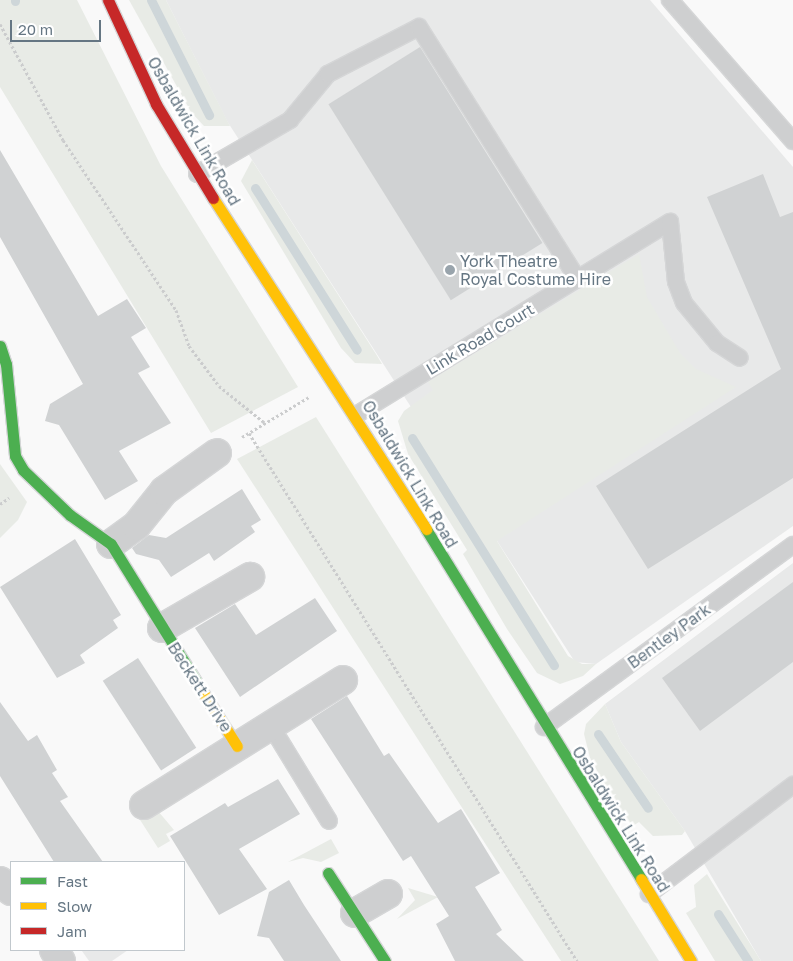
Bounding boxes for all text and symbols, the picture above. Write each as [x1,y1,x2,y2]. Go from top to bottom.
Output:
scale bar [12,10,104,42]
text: 20 m [18,20,53,38]
street label: Osbaldwick Link Road [144,53,244,209]
place label: York Theatre Royal Costume Hire [460,251,611,289]
marker: York Theatre Royal Costume Hire [444,264,456,276]
street label: Link Road Court [423,299,537,379]
street label: Osbaldwick Link Road [358,397,462,551]
street label: Bentley Park [624,600,714,672]
street label: Beckett Drive [164,639,236,735]
street label: Osbaldwick Link Road [568,742,674,896]
legend [10,861,185,951]
text: Fast [57,872,88,890]
text: Slow [57,897,92,915]
text: Jam [57,922,87,940]

